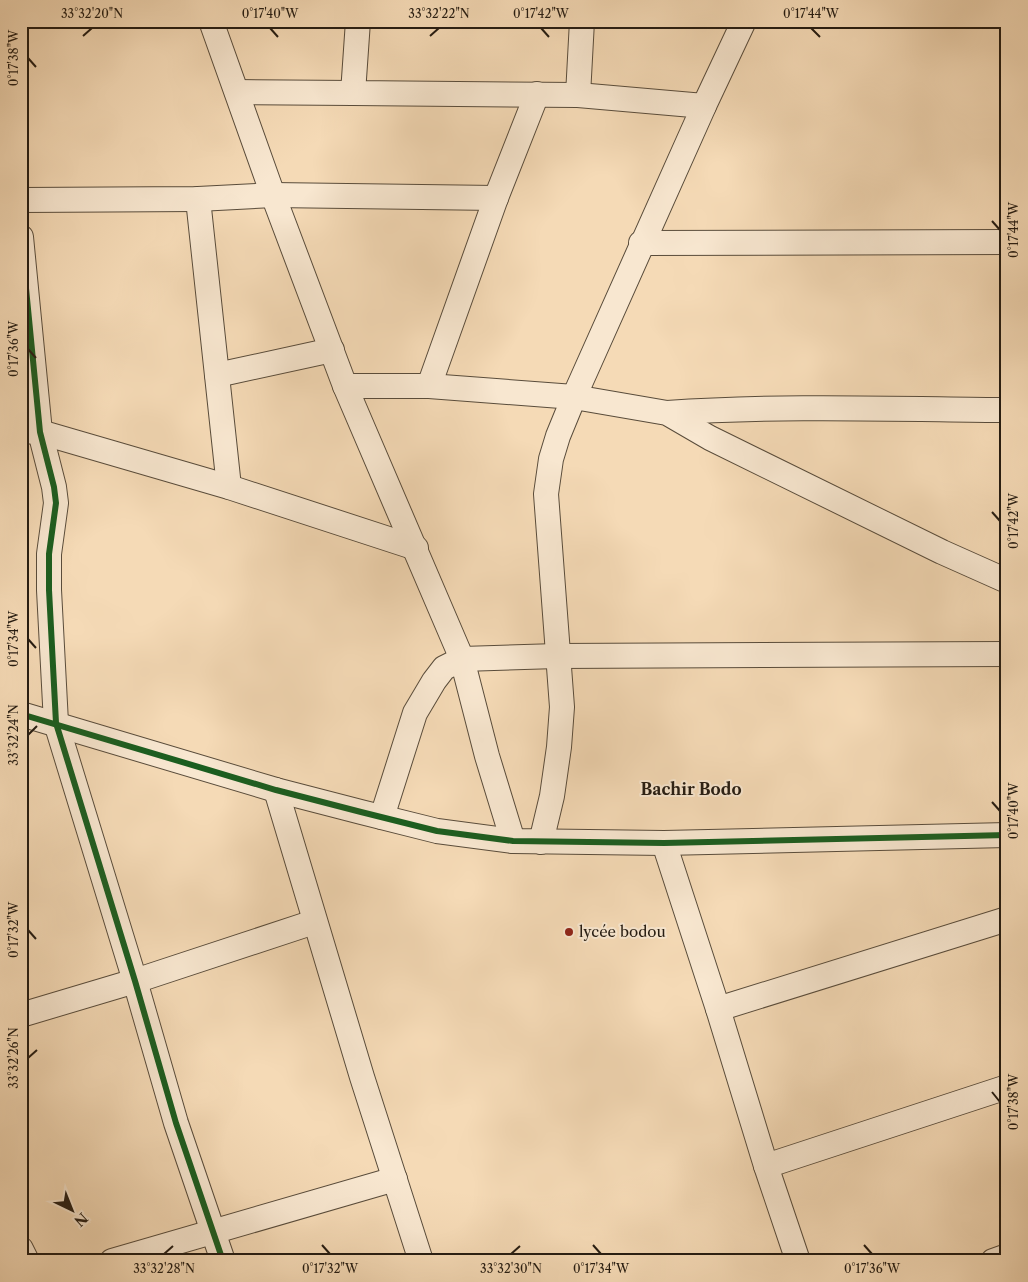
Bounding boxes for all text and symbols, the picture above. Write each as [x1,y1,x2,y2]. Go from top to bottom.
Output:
text: 33°32'20"N [61,6,123,21]
text: 0°17'40"W [242,6,299,21]
text: 33°32'22"N [408,6,470,21]
text: 0°17'42"W [513,6,570,21]
text: 0°17'44"W [783,6,840,21]
text: 0°17'38"W [6,29,21,86]
text: 0°17'44"W [1006,201,1021,258]
text: 0°17'36"W [6,320,21,377]
text: 0°17'42"W [1006,492,1021,549]
text: 0°17'34"W [6,610,21,667]
text: 33°32'24"N [6,704,21,766]
district label: Bachir Bodo [640,779,742,799]
text: 0°17'40"W [1006,782,1021,839]
text: 0°17'32"W [6,901,21,958]
place label: lycée bodou [579,922,666,941]
marker: lycée bodou [563,926,575,938]
text: 33°32'26"N [6,1027,21,1089]
text: 0°17'38"W [1006,1073,1021,1130]
north arrow [48,1184,98,1234]
text: N [70,1209,91,1230]
text: 33°32'28"N [133,1261,195,1276]
text: 0°17'32"W [302,1261,359,1276]
text: 33°32'30"N [480,1261,542,1276]
text: 0°17'34"W [573,1261,630,1276]
text: 0°17'36"W [844,1261,901,1276]

